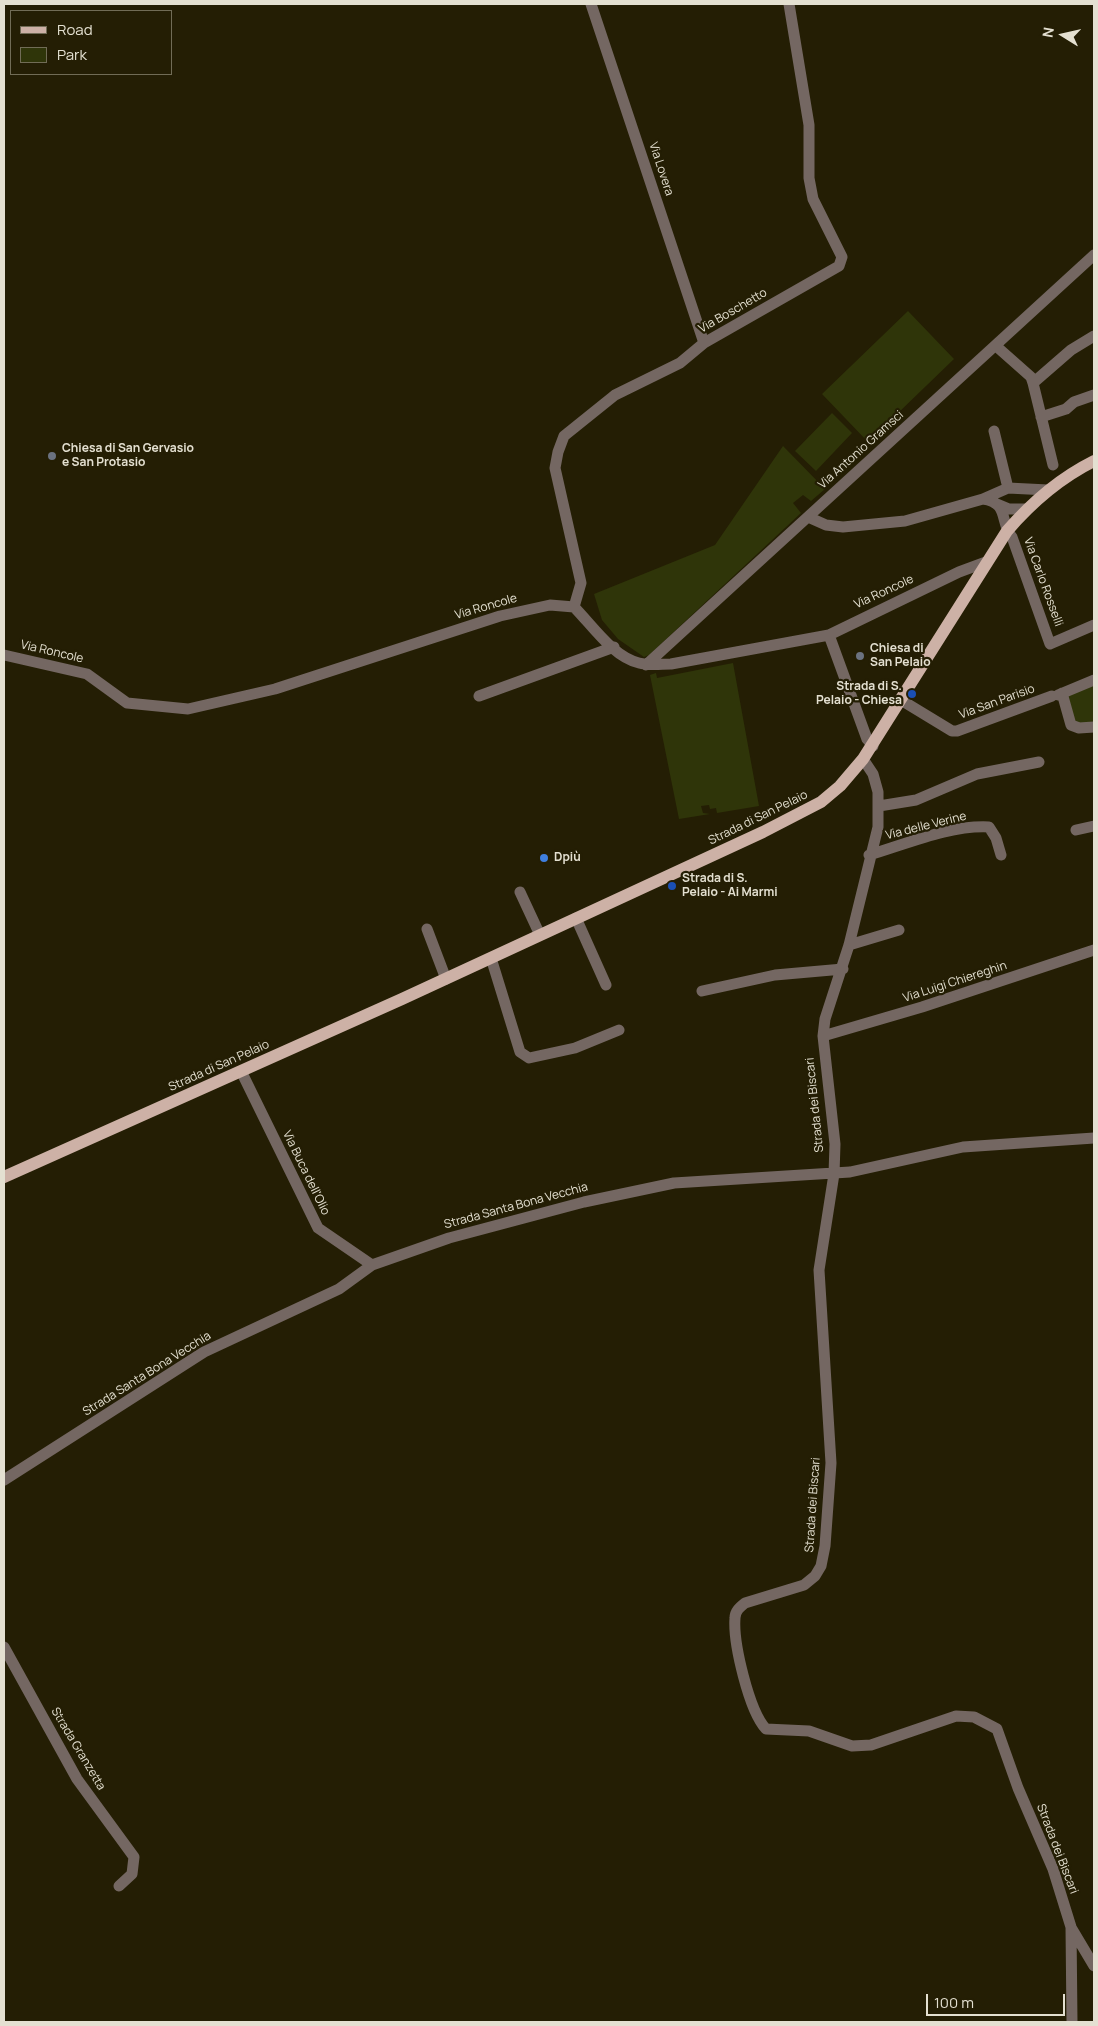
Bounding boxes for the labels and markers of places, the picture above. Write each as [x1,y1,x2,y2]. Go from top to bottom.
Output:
place label: Chiesa di San Gervasio e San Protasio [62,442,194,470]
marker: Chiesa di San Gervasio e San Protasio [46,450,58,462]
place label: Chiesa di San Pelaio [870,642,931,670]
marker: Chiesa di San Pelaio [854,650,866,662]
place label: Strada di S. Pelaio - Chiesa [816,680,902,708]
marker: Strada di S. Pelaio - Chiesa [906,688,918,700]
place label: Dpiù [554,851,581,865]
marker: Dpiù [538,852,550,864]
place label: Strada di S. Pelaio - Ai Marmi [682,872,778,900]
marker: Strada di S. Pelaio - Ai Marmi [666,880,678,892]

